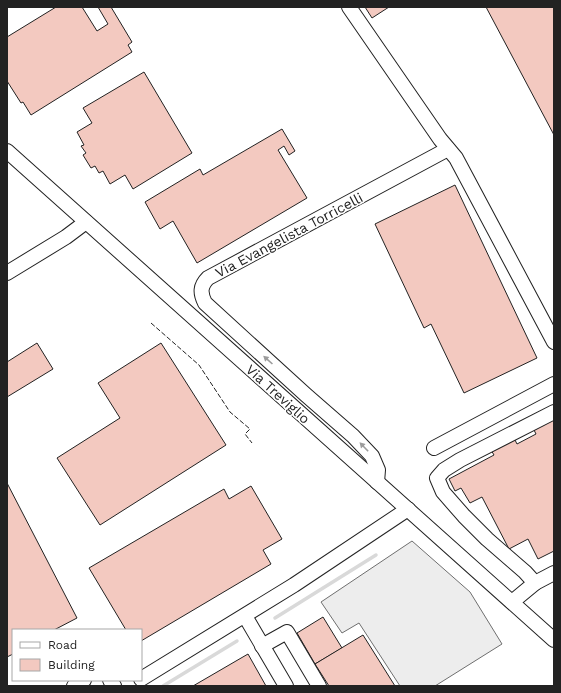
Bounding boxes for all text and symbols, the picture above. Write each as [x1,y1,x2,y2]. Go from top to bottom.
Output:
street label: Via Evangelista Torricelli [212,189,366,281]
one-way arrow [263,355,273,365]
street label: Via Treviglio [243,361,313,427]
one-way arrow [359,442,369,452]
legend [12,629,142,681]
text: Road [48,638,77,652]
text: Building [48,658,95,672]

